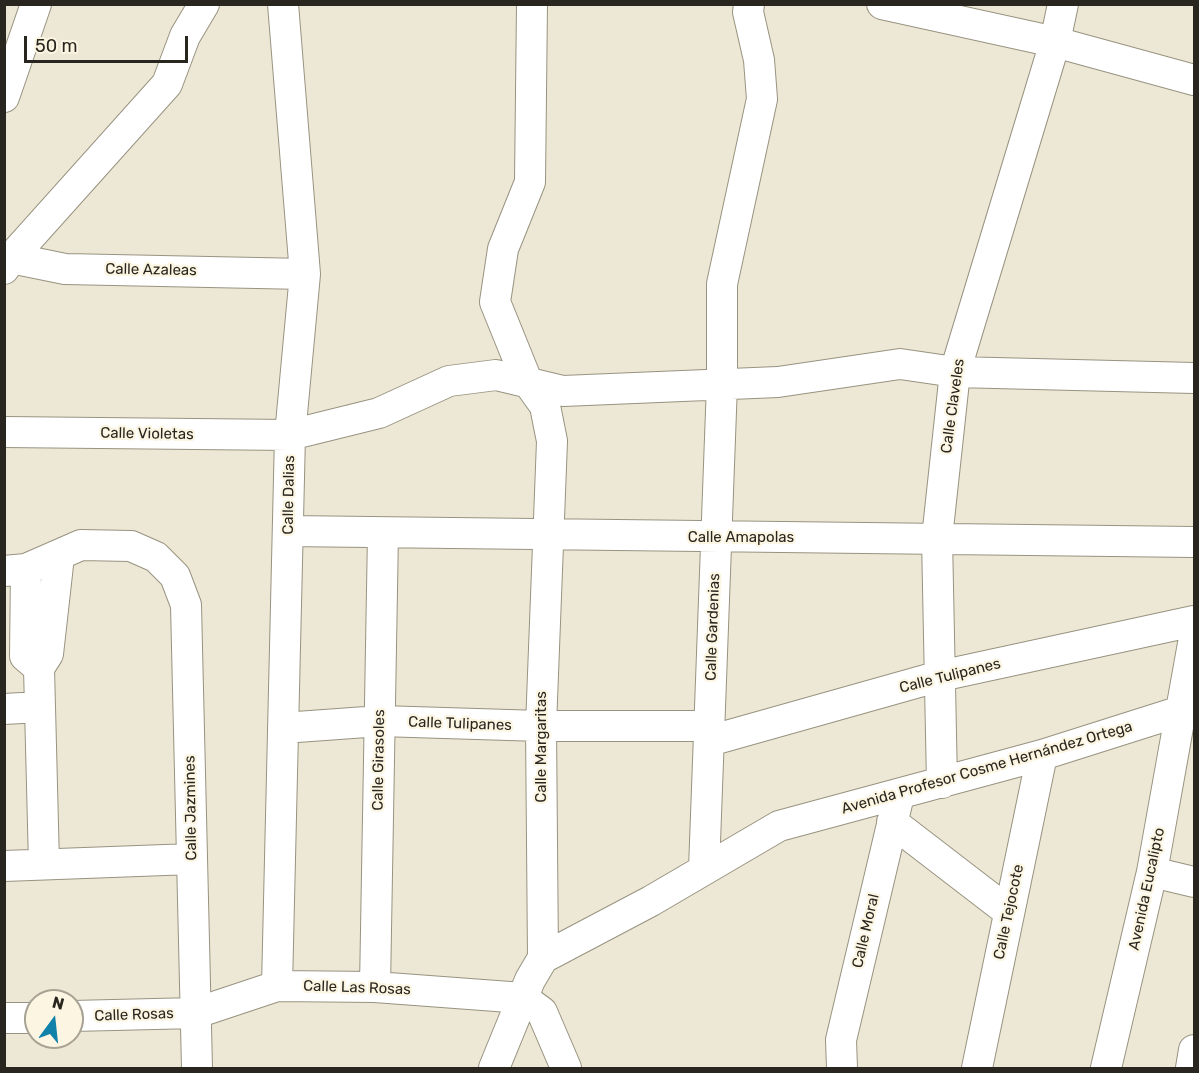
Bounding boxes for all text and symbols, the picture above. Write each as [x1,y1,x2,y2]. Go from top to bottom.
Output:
scale bar [27,24,190,62]
text: 50 m [35,35,78,57]
street label: Calle Azaleas [105,260,197,280]
street label: Calle Claveles [937,357,969,455]
street label: Calle Violetas [100,424,194,444]
street label: Calle Dalias [279,455,299,535]
street label: Calle Amapolas [688,529,794,547]
street label: Calle Gardenias [702,573,724,681]
street label: Calle Tulipanes [897,655,1003,697]
street label: Calle Margaritas [533,691,551,803]
street label: Calle Girasoles [369,709,389,811]
street label: Calle Tulipanes [408,713,512,735]
street label: Avenida Profesor Cosme Hernández Ortega [839,718,1135,818]
street label: Calle Jazmines [181,755,201,861]
street label: Avenida Eucalipto [1125,826,1169,952]
street label: Calle Tejocote [990,863,1028,961]
street label: Calle Moral [849,892,883,970]
street label: Calle Las Rosas [303,977,411,999]
north arrow [24,989,84,1049]
text: N [50,992,66,1014]
street label: Calle Rosas [94,1005,174,1025]

